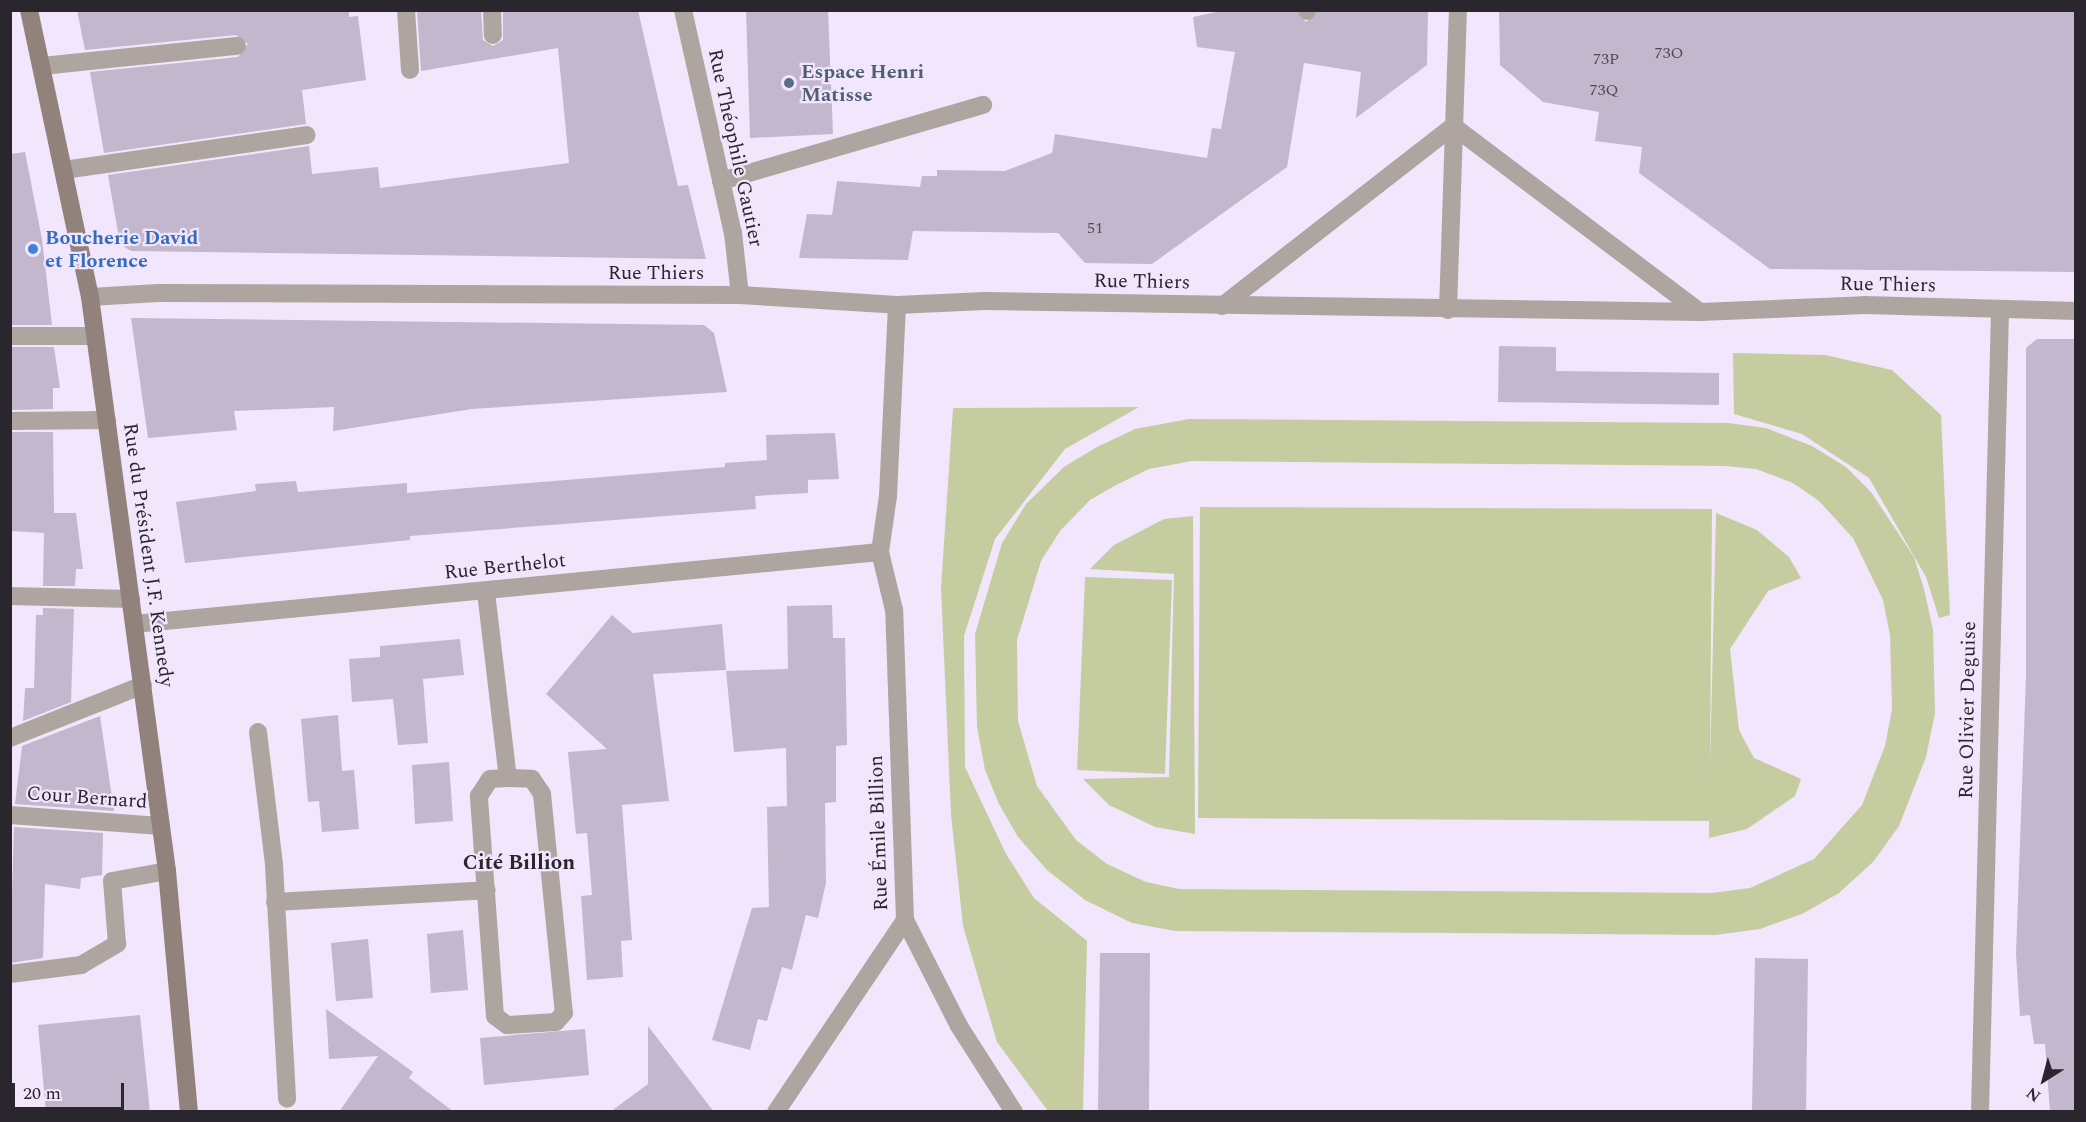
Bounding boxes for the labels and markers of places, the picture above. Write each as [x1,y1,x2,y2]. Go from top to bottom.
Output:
place label: Espace Henri Matisse [801,60,924,107]
marker: Espace Henri Matisse [782,76,796,90]
place label: Boucherie David et Florence [45,226,198,273]
marker: Boucherie David et Florence [26,242,40,256]

